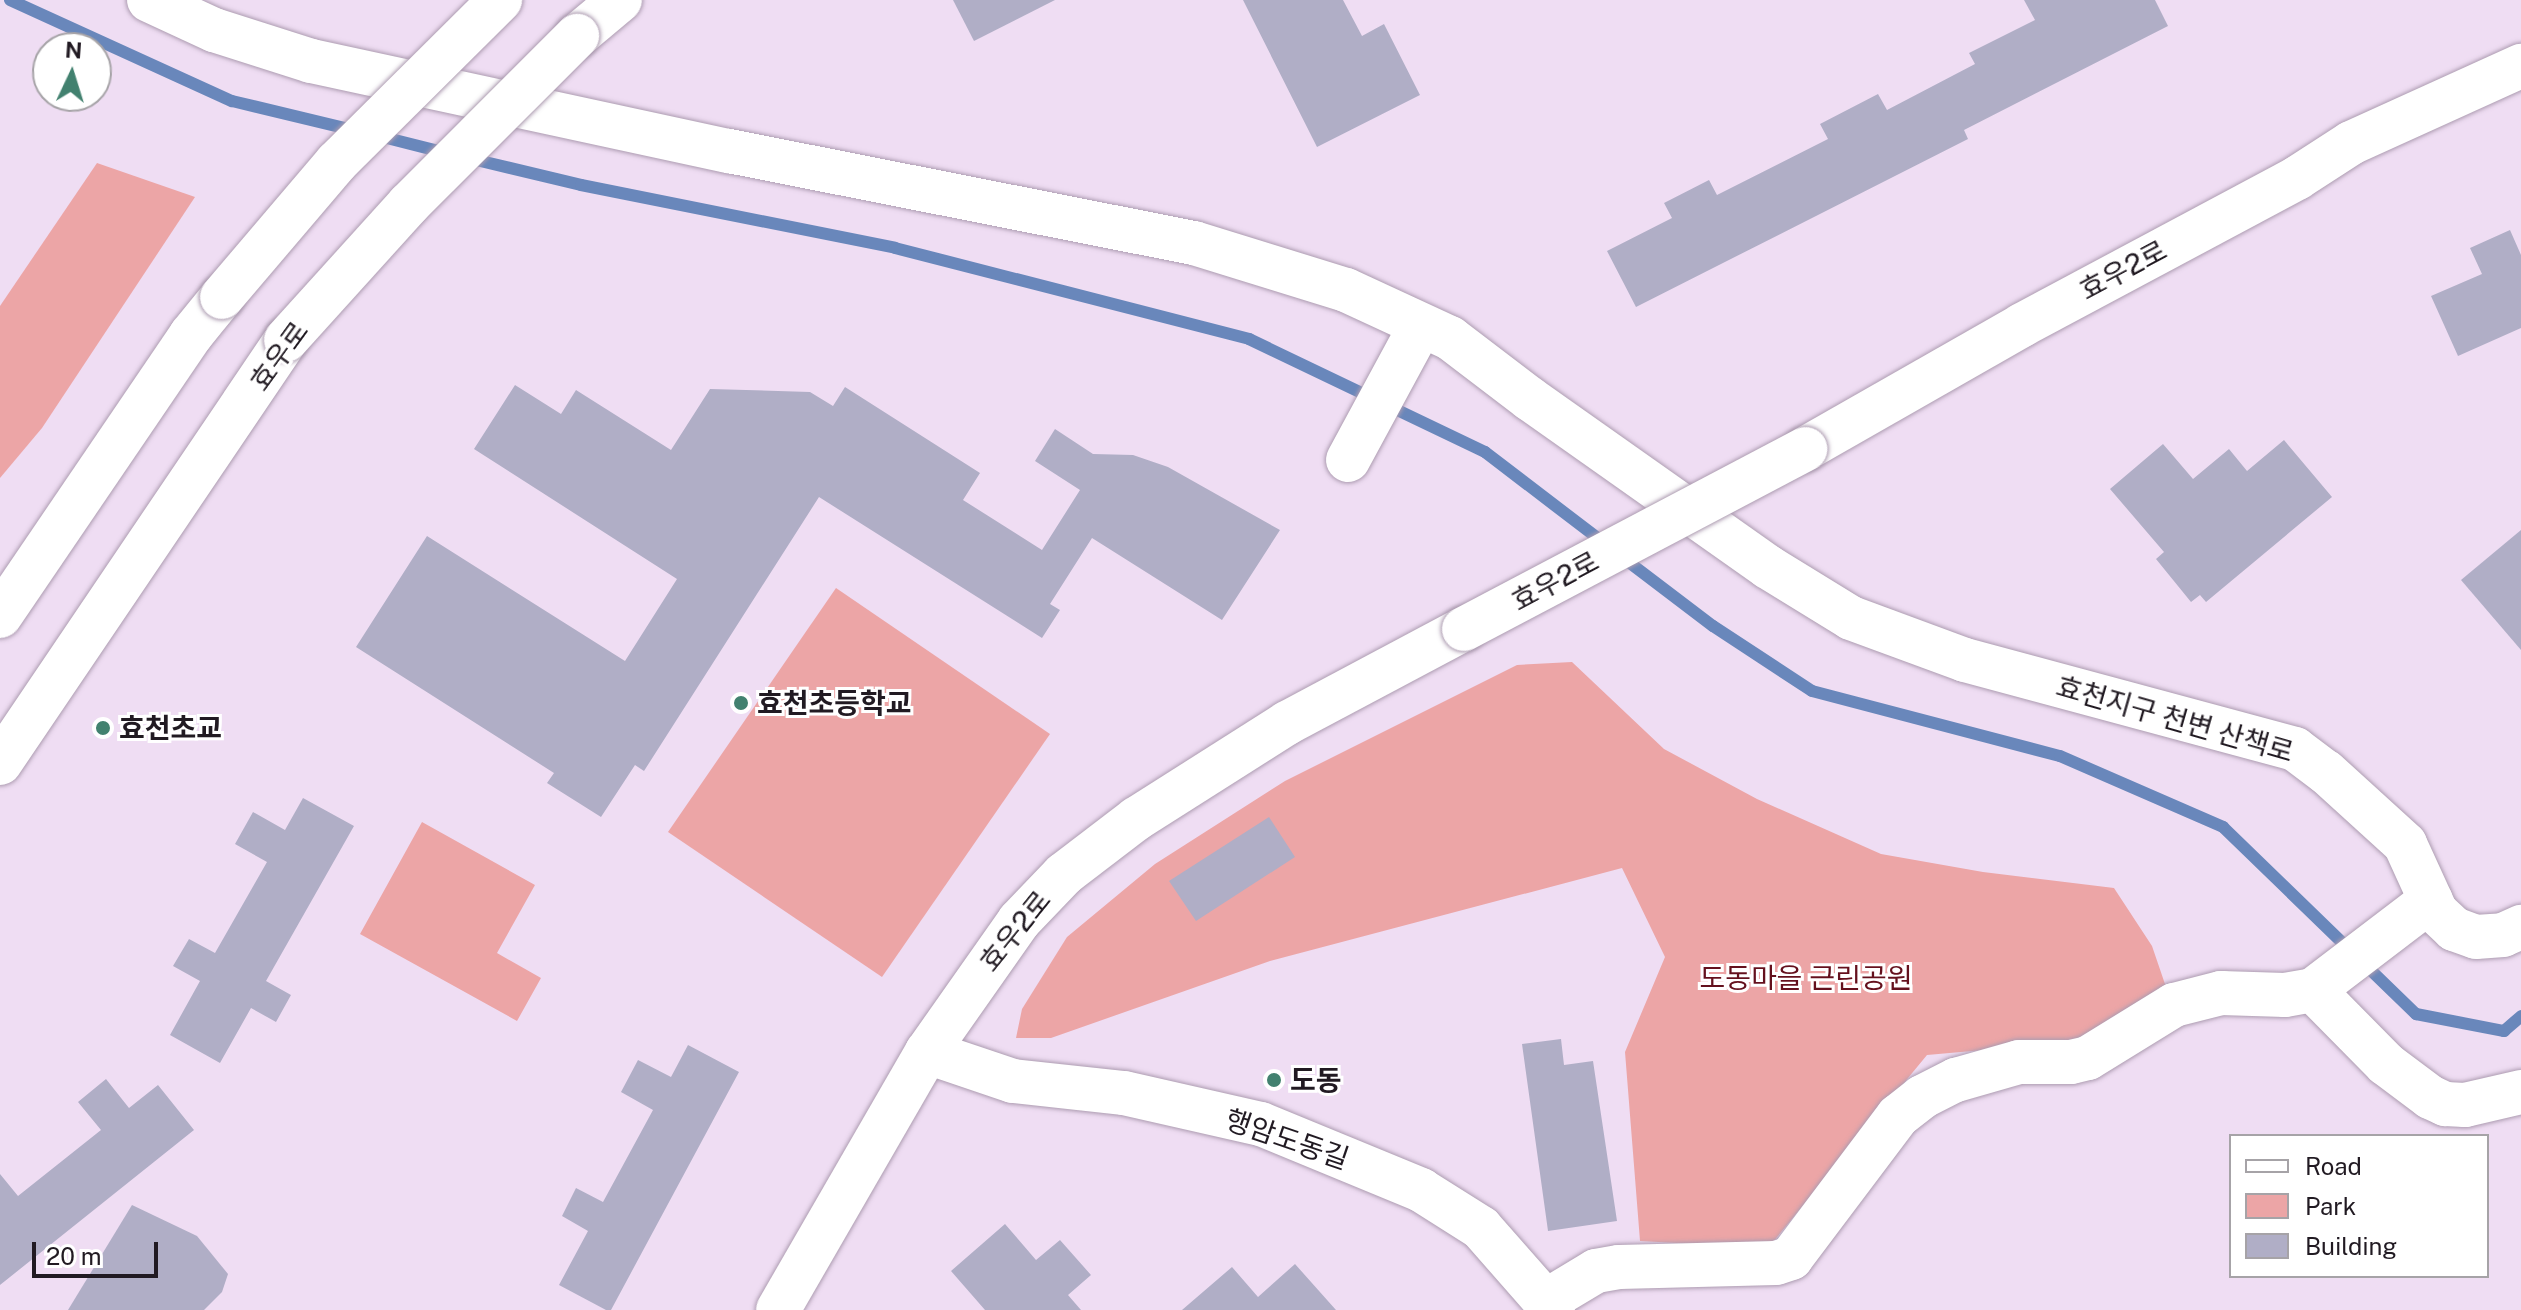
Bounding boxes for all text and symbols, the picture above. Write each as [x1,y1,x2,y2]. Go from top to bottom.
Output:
north arrow [32,32,112,112]
text: N [64,36,83,64]
street label: 효우2로 [2074,233,2172,307]
street label: 효우로 [243,315,315,397]
street label: 효우2로 [1506,544,1604,618]
street label: 효천지구 천변 산책로 [2052,669,2298,769]
place label: 효천초등학교 [757,686,912,720]
marker: 효천초등학교 [732,694,750,712]
place label: 효천초교 [119,711,222,745]
marker: 효천초교 [94,719,112,737]
street label: 효우2로 [972,884,1058,978]
park label: 도동마을 근린공원 [1700,961,1912,995]
place label: 도동 [1290,1063,1342,1097]
marker: 도동 [1265,1071,1283,1089]
street label: 행암도동길 [1221,1102,1353,1176]
legend [2229,1134,2489,1278]
text: Road [2305,1152,2362,1180]
text: Park [2305,1192,2356,1220]
scale bar [36,1226,162,1276]
text: Building [2305,1232,2397,1260]
text: 20 m [46,1242,102,1270]

